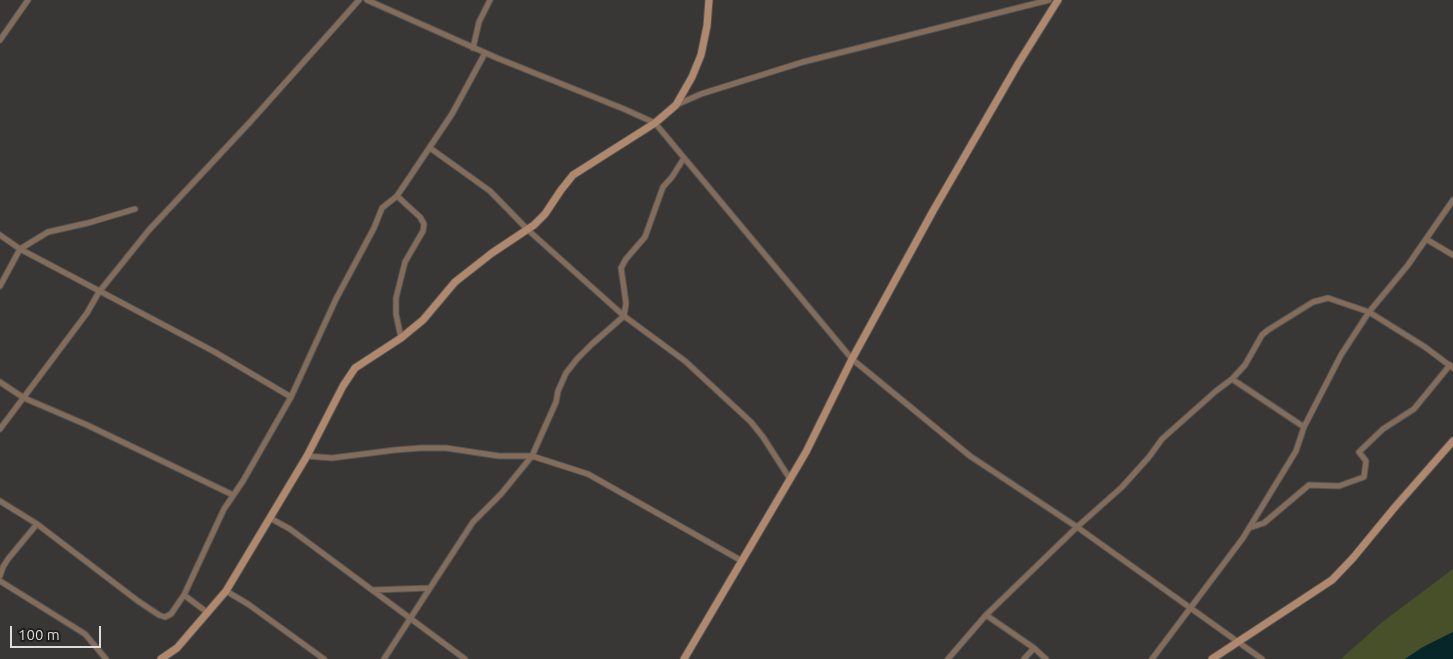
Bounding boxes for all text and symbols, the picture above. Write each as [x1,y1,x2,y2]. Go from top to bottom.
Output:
scale bar [12,616,104,648]
text: 100 m [18,626,60,643]

